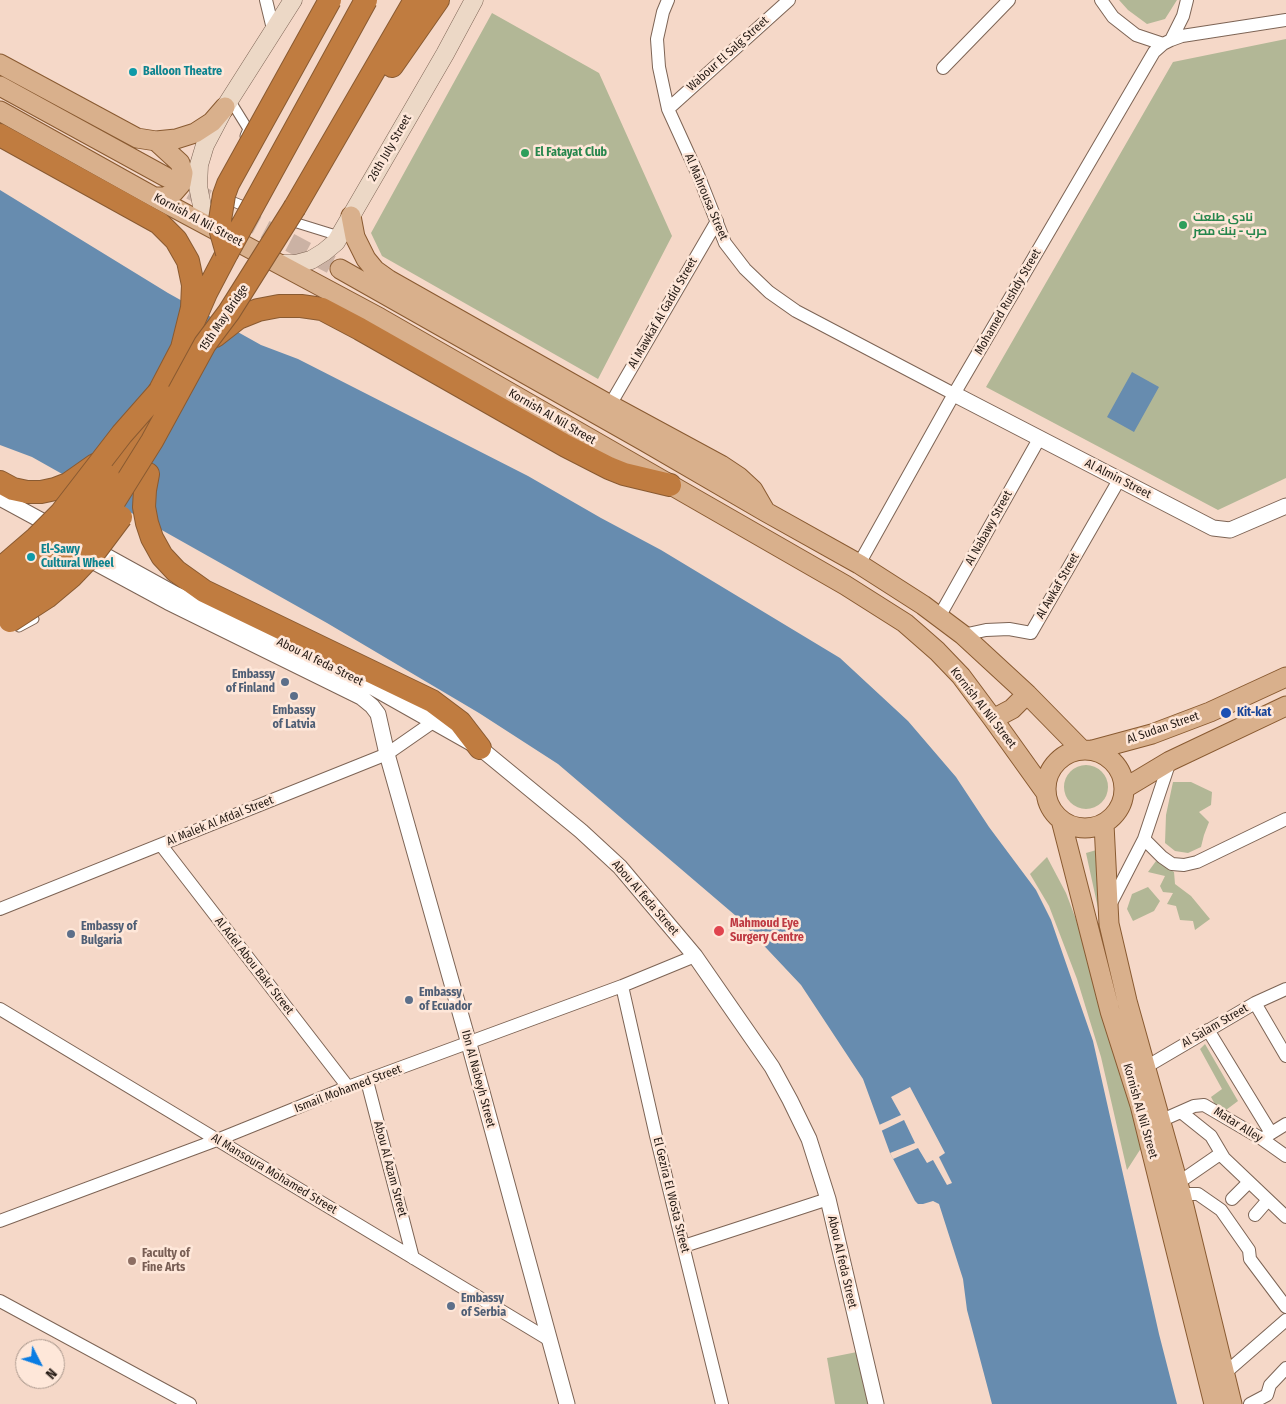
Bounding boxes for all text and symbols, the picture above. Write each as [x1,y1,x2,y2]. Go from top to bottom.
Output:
street label: Wabour El Salg Street [684,14,772,94]
place label: Balloon Theatre [143,65,222,79]
marker: Balloon Theatre [127,66,139,78]
street label: 26th July Street [365,112,415,184]
place label: El Fatayat Club [535,146,607,160]
marker: El Fatayat Club [519,147,531,159]
street label: Al Mahrousa Street [681,152,731,242]
street label: Kornish Al Nil Street [151,191,245,249]
place label: نادى طلعت حرب - بنك مصر [1193,211,1267,239]
marker: نادى طلعت حرب - بنك مصر [1177,219,1189,231]
street label: Mohamed Rushdy Street [972,247,1044,357]
street label: Al Mawkaf Al Gadid Street [625,255,701,371]
street label: 15th May Bridge [196,282,252,354]
street label: Kornish Al Nil Street [506,386,598,448]
street label: Al Almin Street [1082,456,1154,502]
street label: Al Nabawy Street [963,488,1015,568]
place label: El-Sawy Cultural Wheel [41,543,114,571]
street label: Al Awkaf Street [1033,550,1083,622]
marker: El-Sawy Cultural Wheel [25,551,37,563]
street label: Abou Al feda Street [274,635,366,689]
street label: Kornish Al Nil Street [947,665,1019,751]
place label: Embassy of Finland [226,668,275,696]
marker: Embassy of Finland [279,676,291,688]
marker: Embassy of Latvia [288,690,300,702]
place label: Embassy of Latvia [272,704,316,732]
marker: Kit-kat [1219,706,1233,720]
place label: Kit-kat [1237,706,1271,720]
street label: Al Sudan Street [1125,709,1201,747]
street label: Al Malek Al Afdal Street [165,793,275,849]
street label: Abou Al feda Street [609,858,681,938]
street label: Al Adel Abou Bakr Street [212,914,296,1018]
place label: Mahmoud Eye Surgery Centre [730,917,804,945]
place label: Embassy of Bulgaria [81,920,137,948]
marker: Mahmoud Eye Surgery Centre [712,924,726,938]
marker: Embassy of Bulgaria [65,928,77,940]
place label: Embassy of Ecuador [419,986,472,1014]
marker: Embassy of Ecuador [403,994,415,1006]
street label: Al Salam Street [1179,1001,1251,1051]
street label: Ibn Al Nabeyh Street [458,1029,498,1129]
street label: Ismail Mohamed Street [293,1062,403,1116]
street label: Kornish Al Nil Street [1120,1062,1160,1160]
street label: Matar Alley [1211,1104,1265,1146]
street label: Abou Al Azam Street [370,1119,410,1219]
street label: Al Mansoura Mohamed Street [208,1131,340,1217]
street label: El Gezira El Wosta Street [650,1136,692,1254]
street label: Abou Al feda Street [824,1214,860,1310]
place label: Faculty of Fine Arts [142,1247,190,1275]
marker: Faculty of Fine Arts [126,1255,138,1267]
place label: Embassy of Serbia [461,1292,506,1320]
marker: Embassy of Serbia [445,1300,457,1312]
north arrow [15,1339,65,1389]
text: N [42,1365,60,1382]

